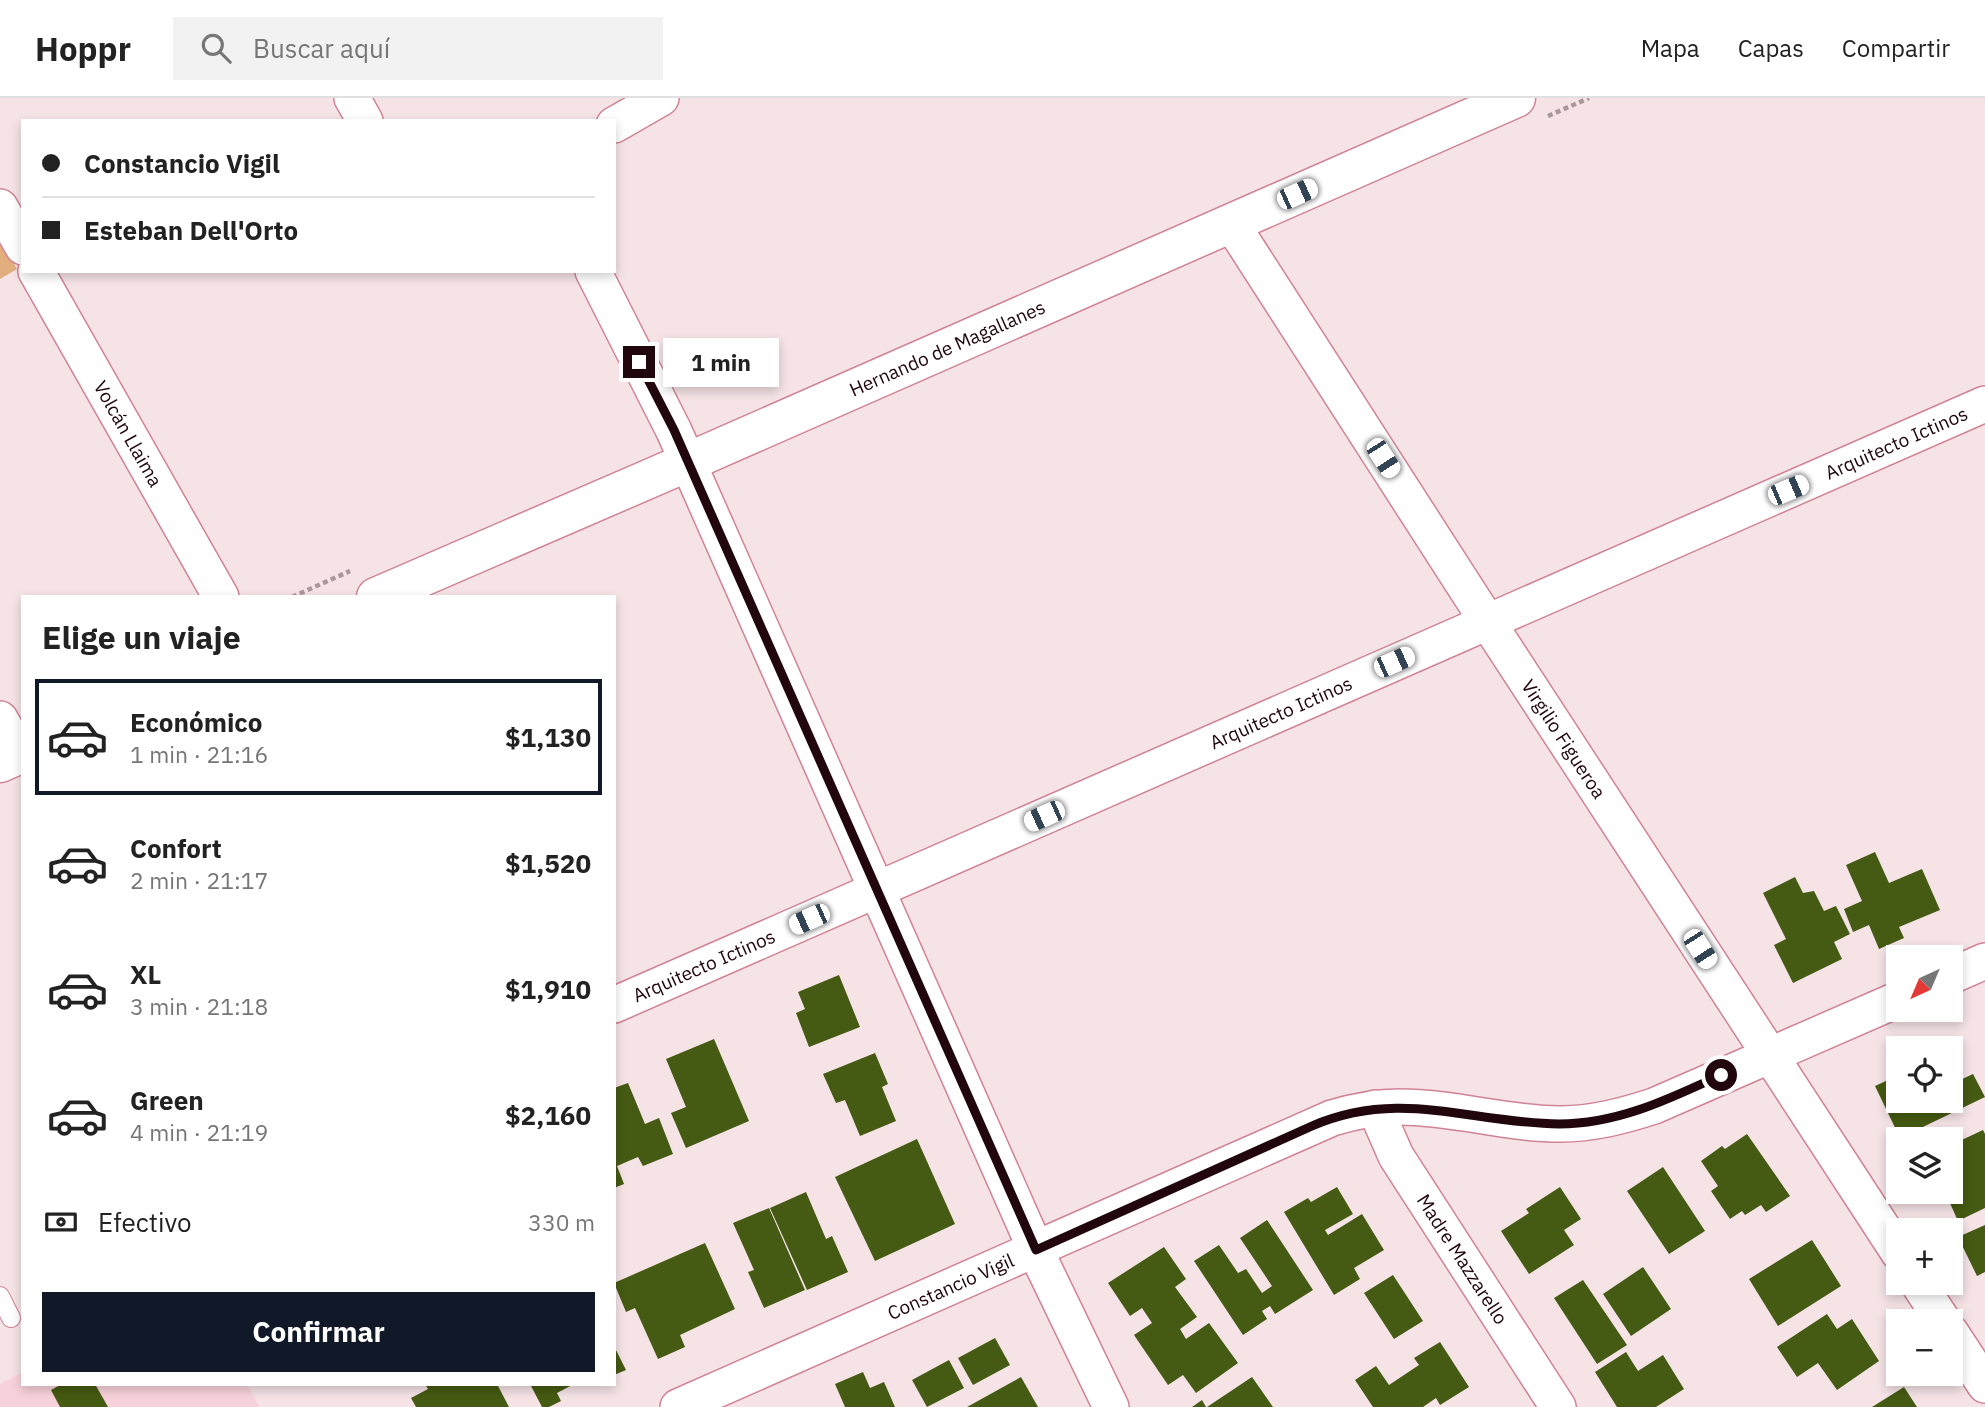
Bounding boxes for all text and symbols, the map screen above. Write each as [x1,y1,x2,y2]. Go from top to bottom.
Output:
search box [173,17,663,80]
text: Hoppr [35,27,131,70]
icon: search [197,29,235,67]
text: Buscar aquí [253,31,390,65]
text: Mapa [1641,32,1700,64]
text: Capas [1738,32,1804,64]
text: Compartir [1842,32,1950,64]
text: Constancio Vigil [84,146,280,180]
car [1274,176,1321,212]
text: Esteban Dell'Orto [84,213,298,247]
street label: Hernando de Magallanes [846,295,1049,402]
callout: 1 min [664,338,779,386]
route end [623,346,655,378]
text: 1 min [691,347,751,377]
street label: Volcán Llaima [89,376,168,491]
street label: Arquitecto Ictinos [1821,401,1971,485]
car [1363,435,1404,481]
car [1765,472,1812,508]
text: Elige un viaje [42,616,241,658]
car [1371,644,1418,680]
street label: Arquitecto Ictinos [1206,671,1356,754]
street label: Virgilio Figueroa [1516,675,1611,803]
text: Económico [130,705,262,739]
icon: car [46,706,109,769]
text: $1,130 [505,720,591,754]
text: 1 min · 21:16 [130,739,268,769]
car [1021,798,1068,834]
text: Confort [130,831,222,865]
icon: car [46,832,109,895]
text: $1,520 [505,846,591,880]
text: 2 min · 21:17 [130,865,268,895]
car [786,901,833,937]
street label: Arquitecto Ictinos [629,924,779,1007]
car [1680,926,1721,972]
north arrow [1886,945,1964,1022]
map controls [1886,945,1963,1386]
text: XL [130,957,161,991]
icon: car [46,958,109,1021]
text: $1,910 [505,972,591,1006]
text: 3 min · 21:18 [130,991,268,1021]
button: locate [1886,1036,1963,1113]
route start [1705,1059,1737,1091]
text: Green [130,1083,204,1117]
icon: car [46,1084,109,1147]
text: $2,160 [505,1098,591,1132]
text: 4 min · 21:19 [130,1117,268,1147]
button: layers [1886,1127,1963,1204]
street label: Madre Mazzarello [1412,1189,1513,1329]
icon: cash [42,1203,80,1241]
text: Efectivo [98,1205,192,1239]
text: 330 m [528,1207,595,1237]
button: + [1886,1218,1963,1295]
street label: Constancio Vigil [884,1248,1018,1325]
button: Confirmar [42,1292,595,1372]
button: − [1886,1309,1963,1386]

